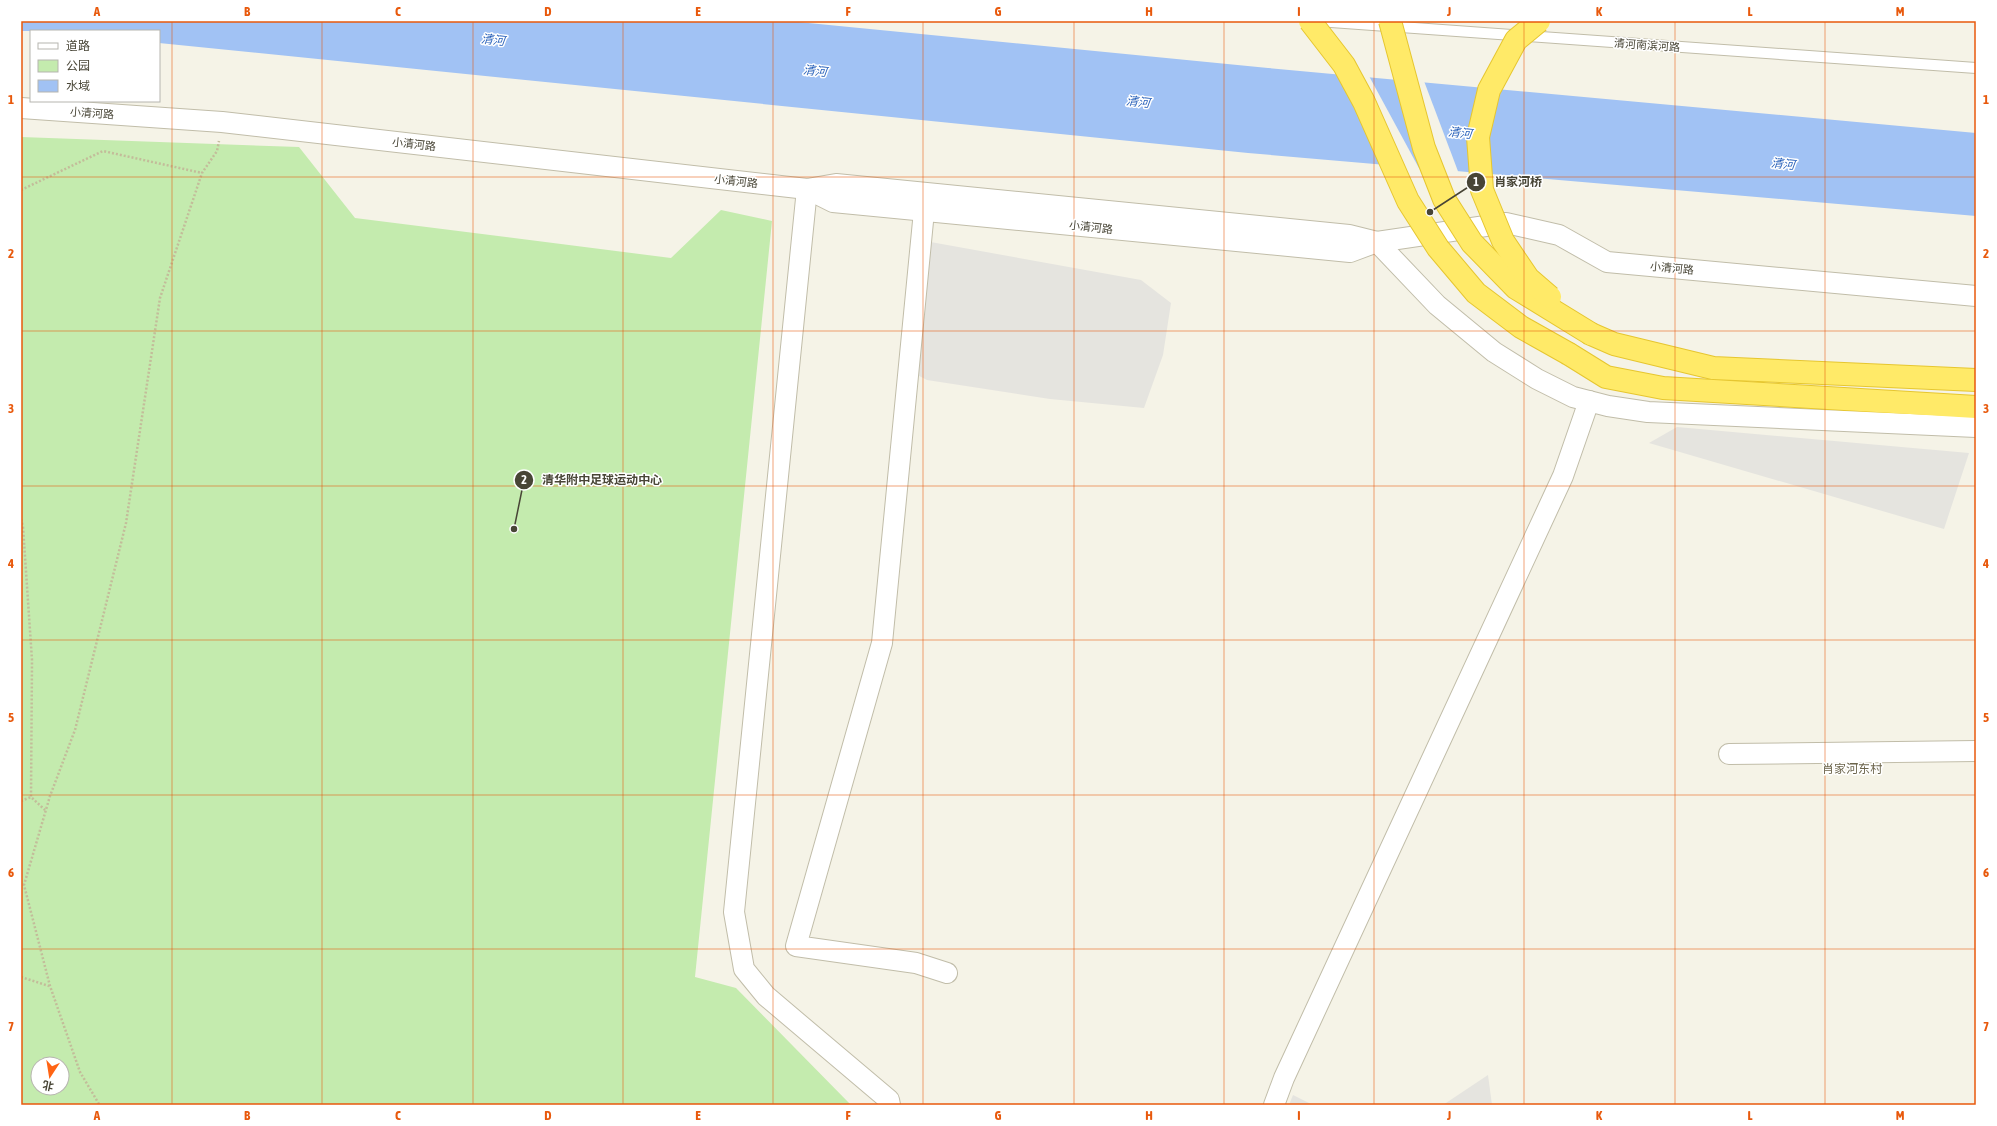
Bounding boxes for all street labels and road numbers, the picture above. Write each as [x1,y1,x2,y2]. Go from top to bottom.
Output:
street label: 清河南滨河路 [1614,37,1680,53]
street label: 小清河路 [70,105,114,121]
street label: 小清河路 [391,136,437,152]
street label: 小清河路 [713,173,759,189]
street label: 小清河路 [1068,219,1114,235]
street label: 小清河路 [1650,260,1694,276]

